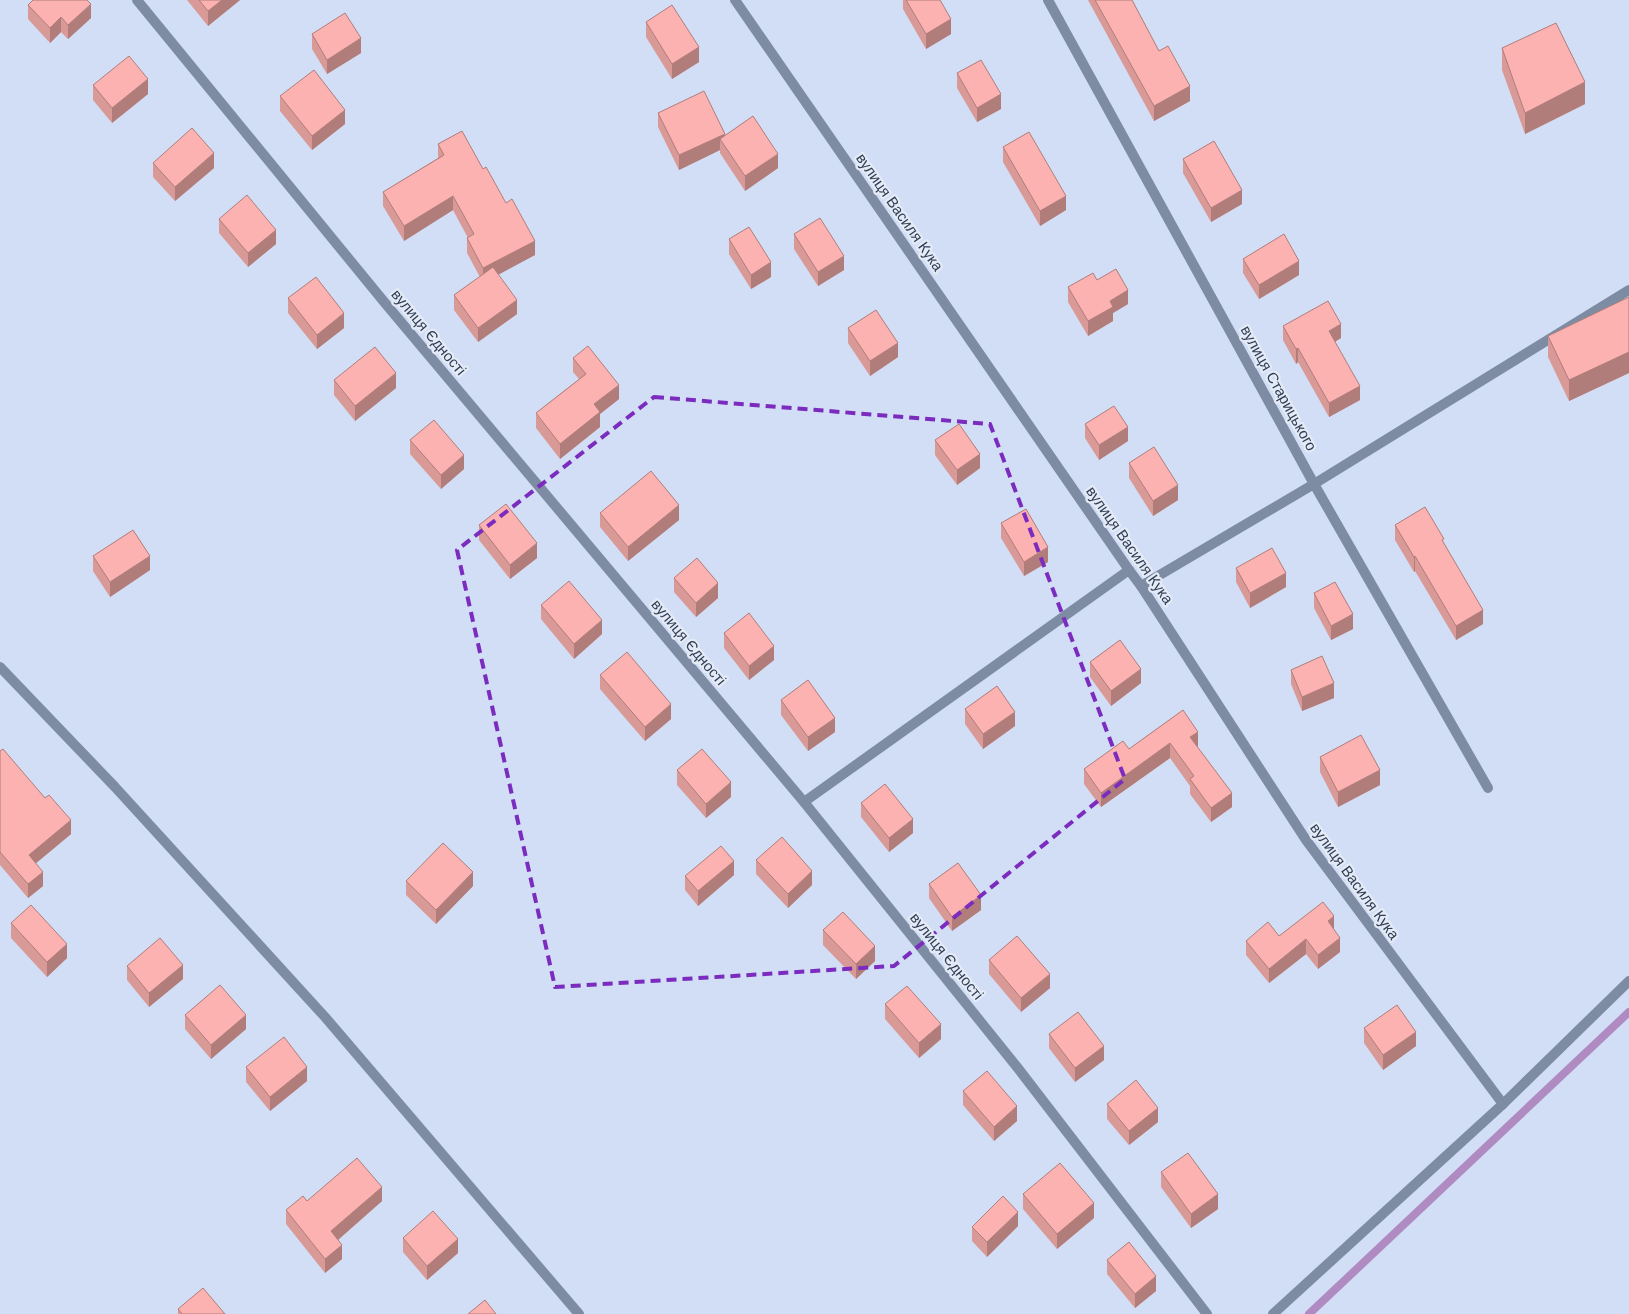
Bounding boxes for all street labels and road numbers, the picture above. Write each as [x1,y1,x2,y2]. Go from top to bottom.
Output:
street label: вулиця Василя Кука [853,150,947,275]
street label: вулиця Єдності [388,286,470,378]
street label: вулиця Старицького [1238,322,1320,454]
street label: вулиця Василя Кука [1083,483,1177,608]
street label: вулиця Єдності [648,596,730,688]
street label: вулиця Василя Кука [1307,820,1403,943]
street label: вулиця Єдності [907,909,987,1003]

